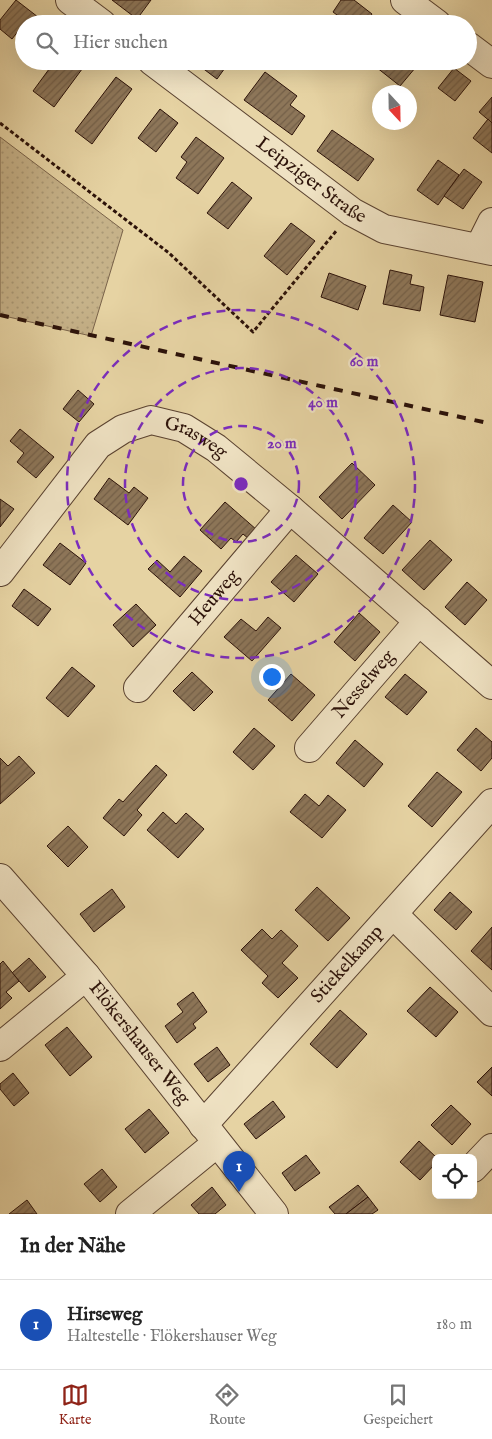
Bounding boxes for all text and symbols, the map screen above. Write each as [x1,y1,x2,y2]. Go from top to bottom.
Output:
search box [15,15,477,70]
icon: search [33,29,61,57]
text: Hier suchen [73,31,168,55]
north arrow [372,85,417,130]
street label: Leipziger Straße [251,132,371,229]
text: 60 m [350,352,379,371]
text: 40 m [308,393,338,412]
street label: Grasweg [162,412,233,465]
text: 20 m [267,434,297,453]
centre of rings [232,475,250,493]
street label: Heuweg [184,565,245,631]
street label: Nesselweg [328,645,401,724]
your location [259,664,285,690]
street label: Stiekelkamp [306,920,389,1009]
street label: Flökershauser Weg [83,977,196,1110]
pin: 1 [223,1151,255,1192]
map controls [432,1154,477,1199]
button: locate [432,1154,477,1199]
text: In der Nähe [20,1233,126,1260]
text: Hirseweg [67,1303,142,1327]
text: 1 [33,1315,39,1335]
text: 180 m [436,1315,472,1335]
text: Haltestelle · Flökershauser Weg [67,1327,277,1347]
tab: Karte [59,1381,91,1429]
tab: Route [209,1381,246,1429]
tab: Gespeichert [363,1381,433,1429]

